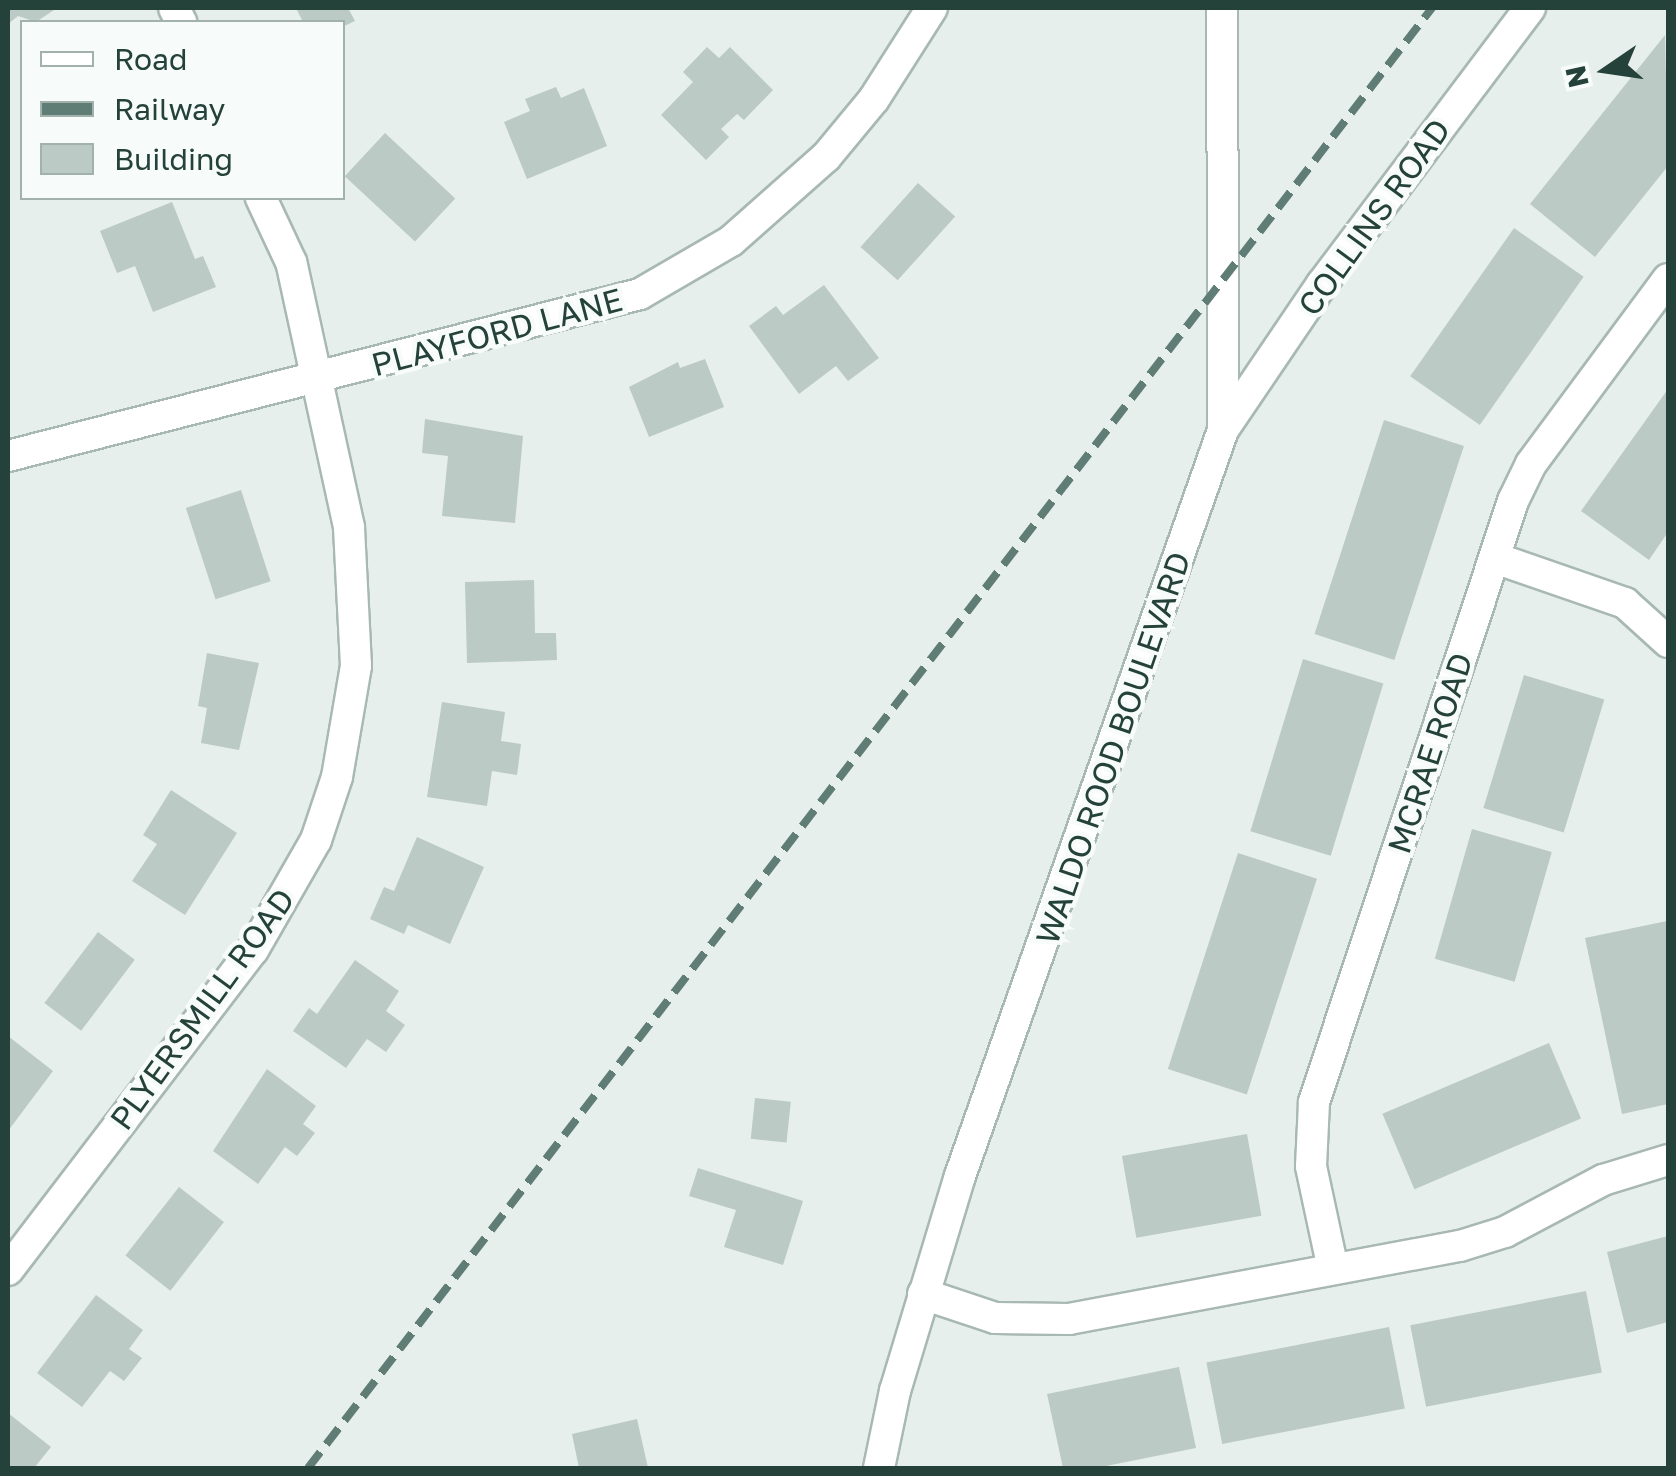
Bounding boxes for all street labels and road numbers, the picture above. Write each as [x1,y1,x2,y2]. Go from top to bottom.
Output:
street label: COLLINS ROAD [1290,111,1458,323]
street label: PLAYFORD LANE [367,280,627,384]
street label: WALDO ROOD BOULEVARD [1028,547,1198,949]
street label: MCRAE ROAD [1380,648,1480,858]
street label: PLYERSMILL ROAD [102,881,302,1137]

